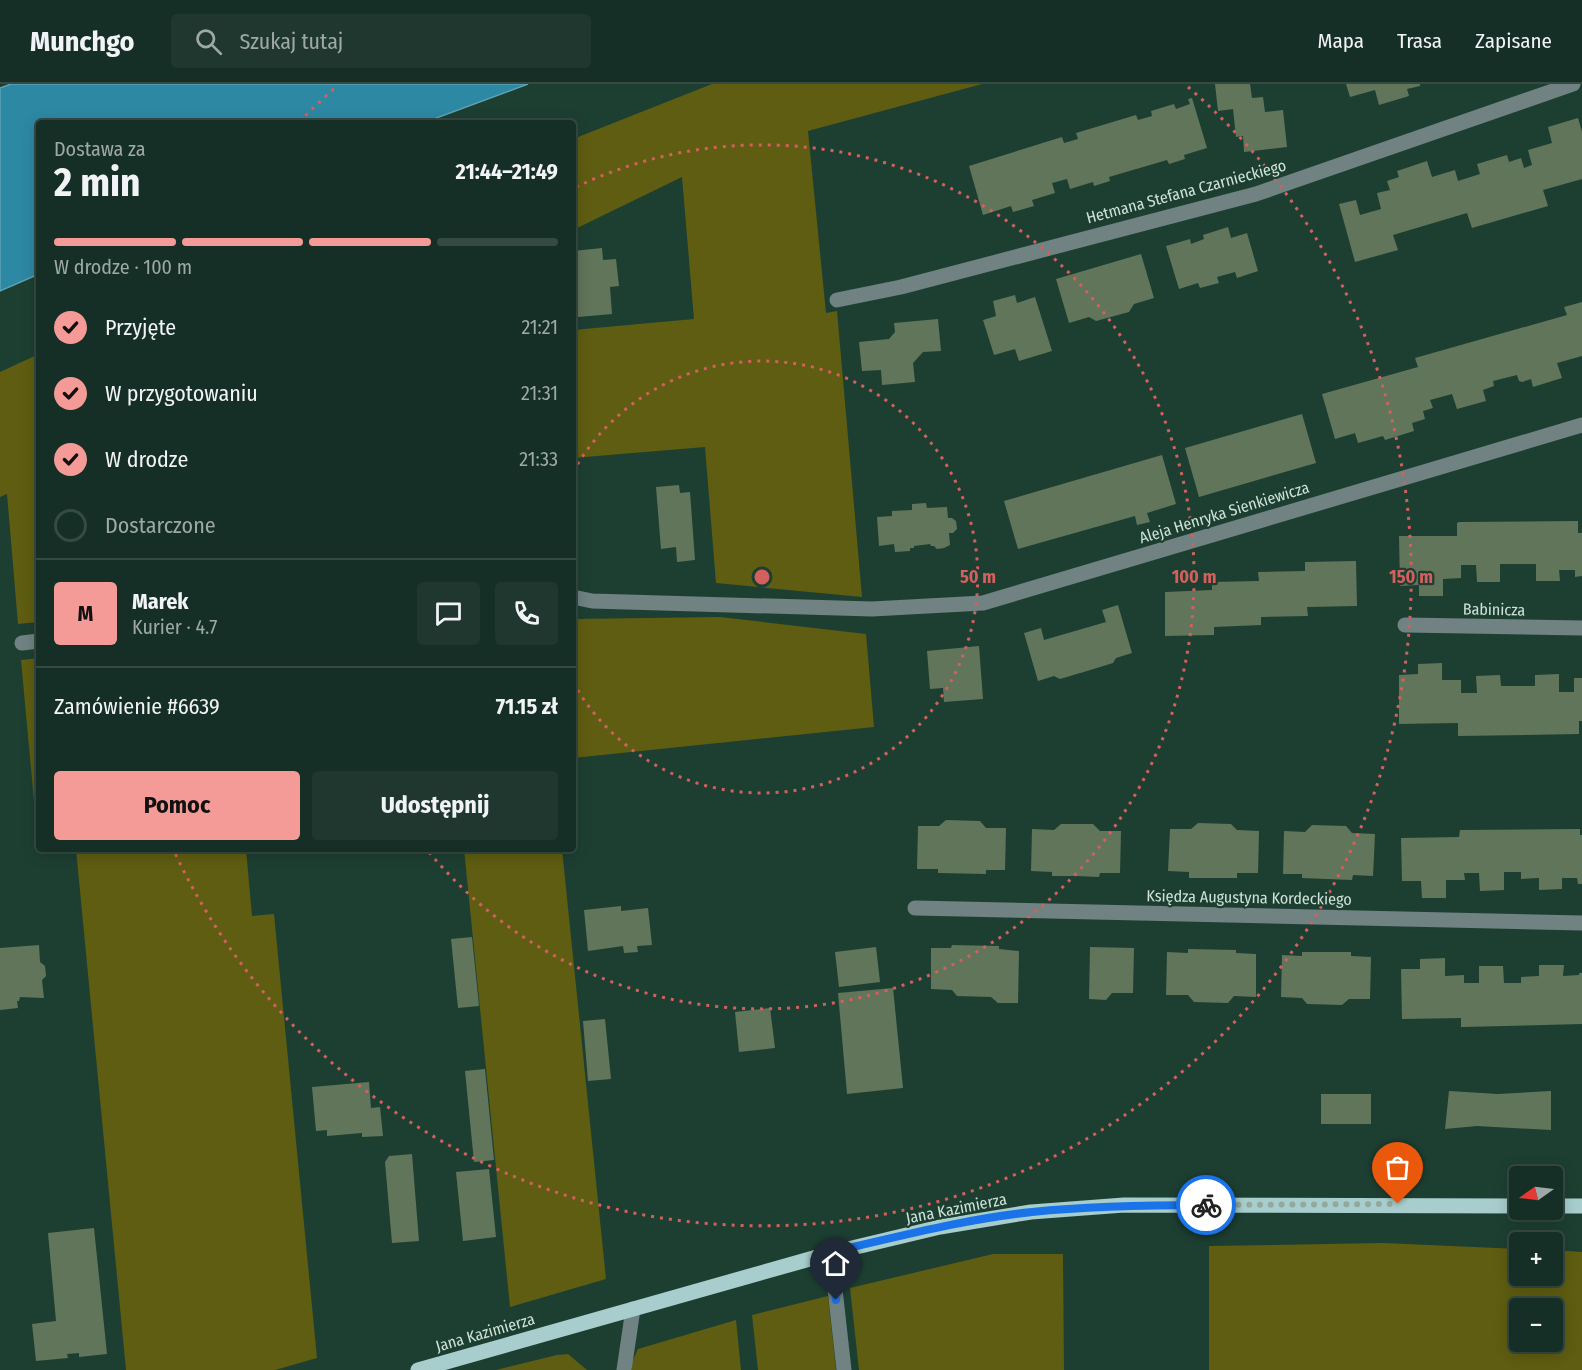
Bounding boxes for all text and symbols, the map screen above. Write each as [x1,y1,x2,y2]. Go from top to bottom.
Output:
search box [171,14,591,68]
text: Munchgo [30,25,135,58]
icon: search [192,25,225,58]
text: Szukaj tutaj [240,28,343,55]
text: Mapa [1318,28,1364,54]
text: Trasa [1397,28,1442,54]
text: Zapisane [1475,28,1552,54]
text: Dostawa za [54,137,146,161]
street label: Hetmana Stefana Czarnieckiego [1084,156,1288,227]
text: 21:44–21:49 [456,158,558,185]
text: 2 min [54,160,140,206]
text: W drodze · 100 m [54,255,192,279]
icon: check [54,311,87,344]
text: Przyjęte [105,314,176,341]
text: 21:21 [521,315,558,339]
icon: check [54,377,87,410]
text: W przygotowaniu [105,380,258,407]
text: 21:31 [521,381,558,405]
icon: check [54,443,87,476]
text: W drodze [105,446,188,473]
text: 21:33 [519,447,558,471]
street label: Aleja Henryka Sienkiewicza [1137,478,1312,547]
text: Dostarczone [105,512,216,539]
text: 50 m [960,566,996,588]
text: 100 m [1172,566,1216,588]
text: 150 m [1389,566,1433,588]
centre of rings [752,567,772,587]
button: chat [417,582,480,645]
button: phone [495,582,558,645]
text: Marek [132,588,189,615]
street label: Babinicza [1463,599,1526,620]
text: M [78,600,93,627]
text: Kurier · 4.7 [132,615,217,639]
text: Zamówienie #6639 [54,693,220,720]
text: 71.15 zł [496,693,558,720]
button: Pomoc [54,771,300,840]
button: Udostępnij [312,771,558,840]
street label: Księdza Augustyna Kordeckiego [1146,886,1352,909]
pin [1372,1142,1423,1204]
icon: bag [1381,1151,1414,1184]
north arrow [1509,1166,1563,1220]
map controls [1509,1166,1563,1352]
courier [1176,1175,1236,1235]
street label: Jana Kazimierza [904,1189,1008,1228]
icon: bike [1190,1189,1223,1222]
button: + [1509,1232,1563,1286]
pin [810,1238,861,1300]
icon: home [819,1247,852,1280]
button: − [1509,1298,1563,1352]
street label: Jana Kazimierza [433,1309,537,1356]

